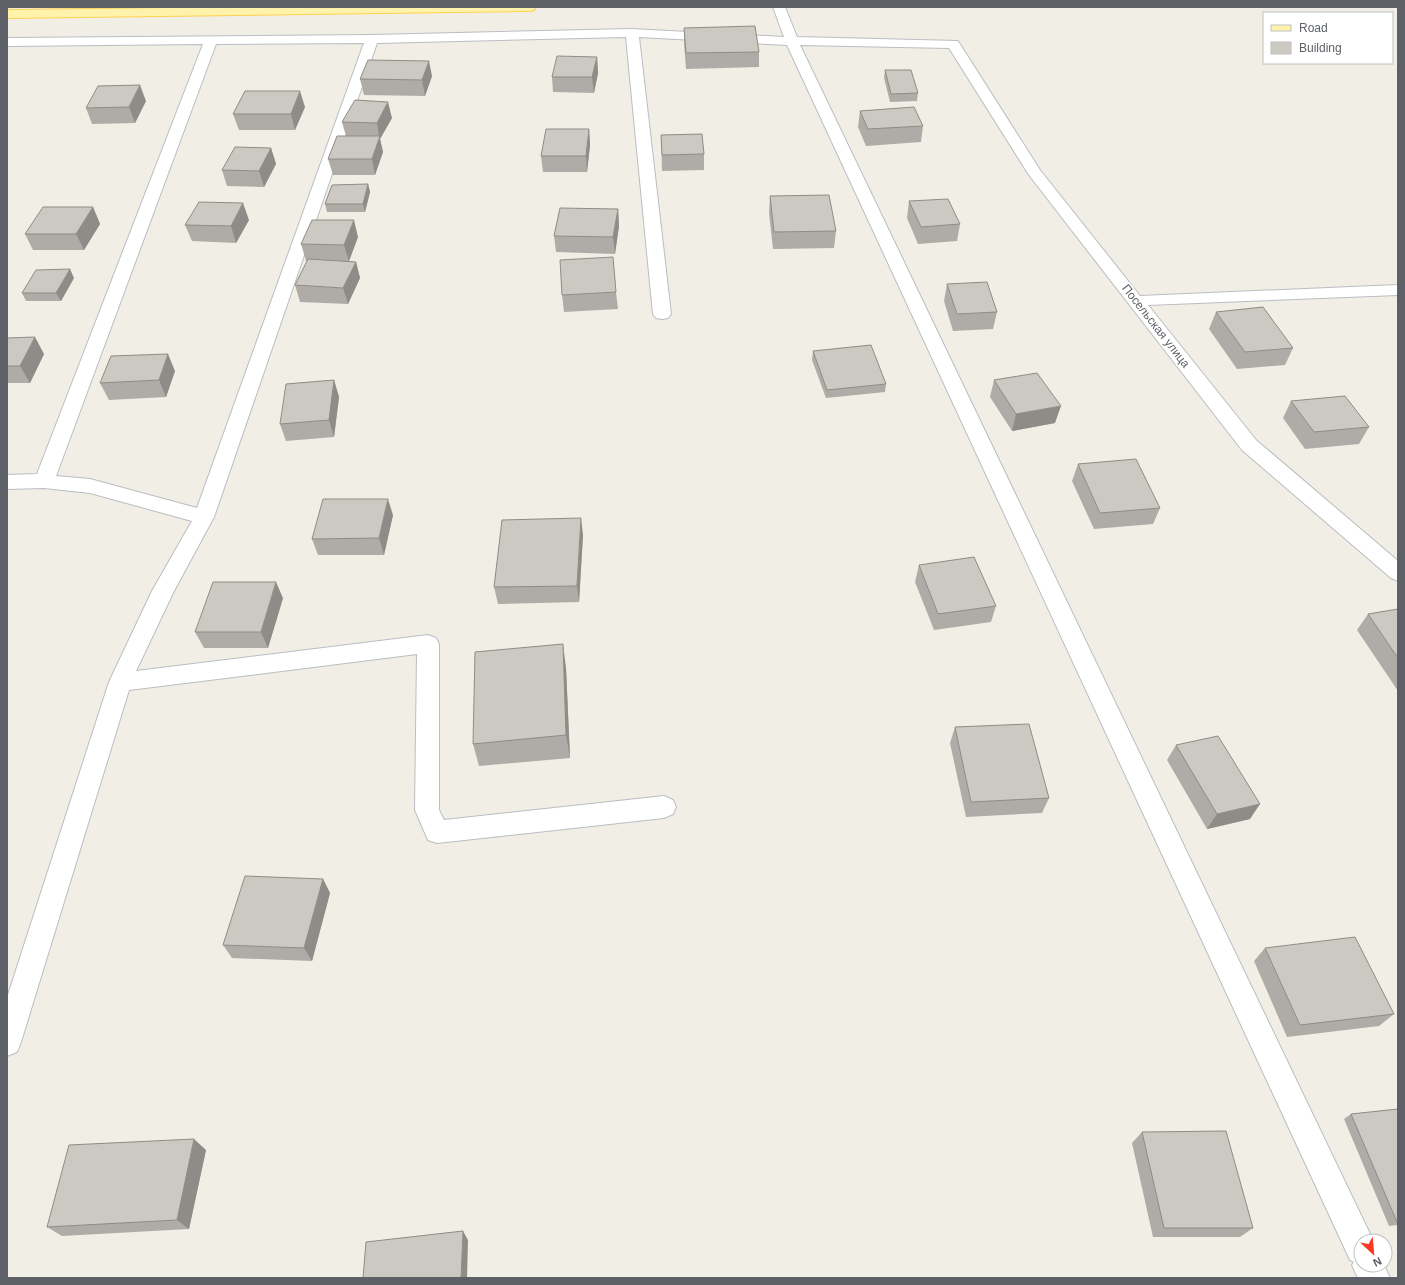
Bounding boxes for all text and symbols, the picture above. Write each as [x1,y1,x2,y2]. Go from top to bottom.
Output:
legend [1263,12,1393,64]
text: Road [1299,21,1328,35]
text: Building [1299,41,1342,55]
street label: Посельская улица [1119,282,1193,371]
north arrow [1353,1233,1393,1273]
text: N [1371,1255,1384,1269]

